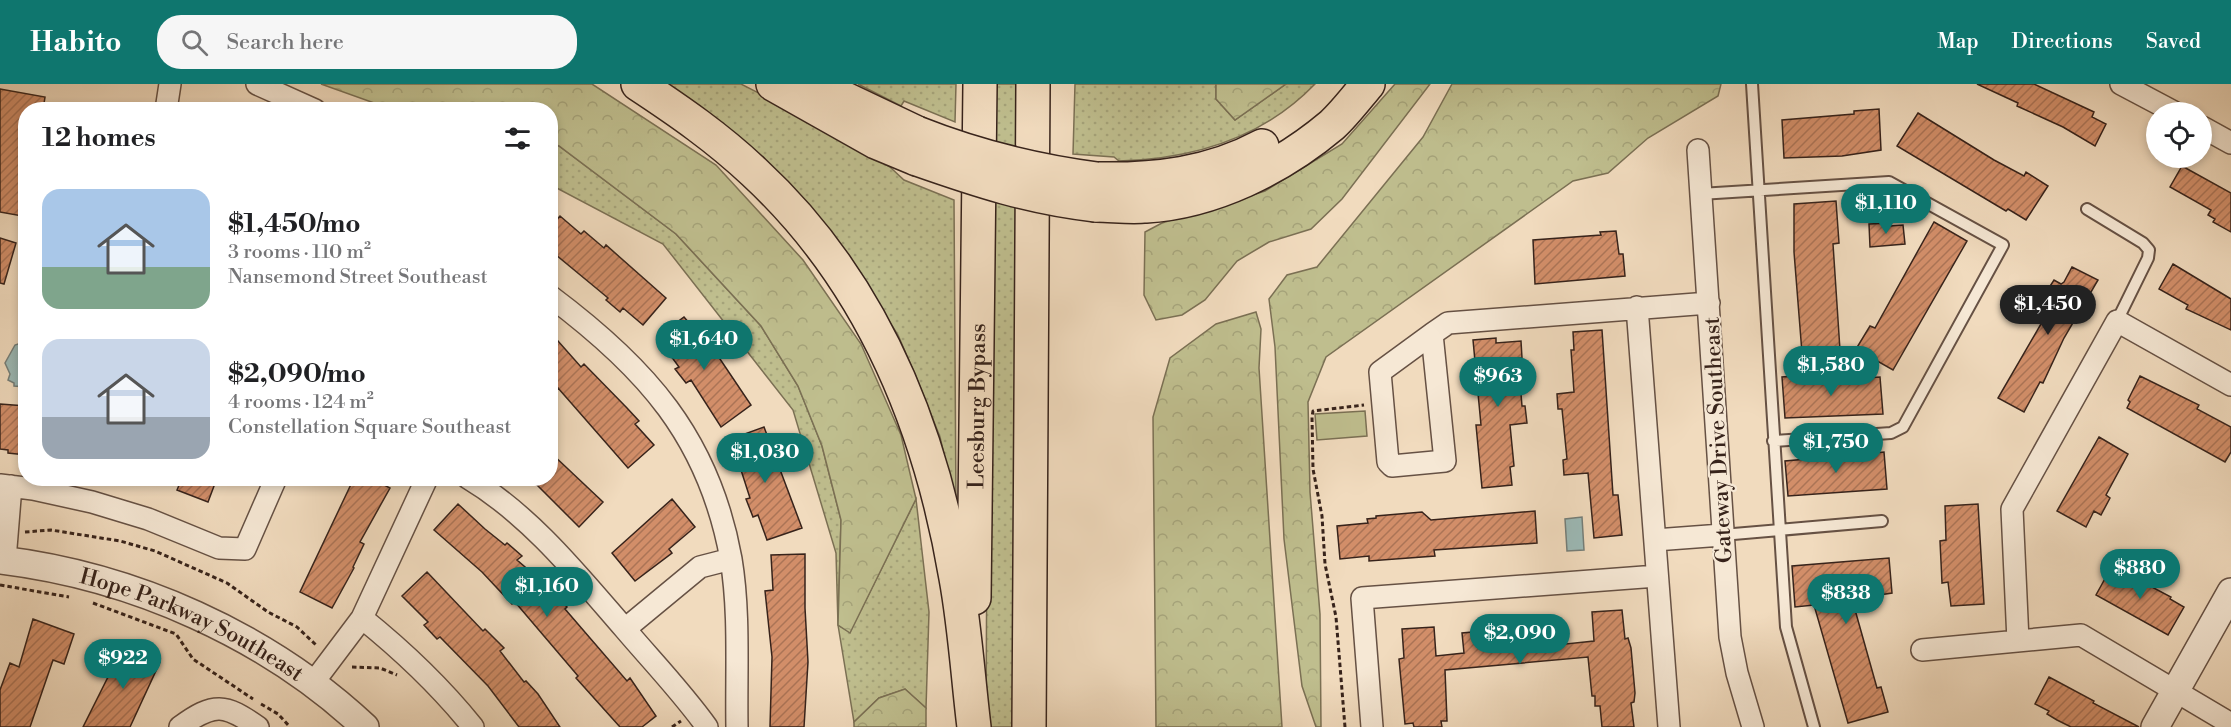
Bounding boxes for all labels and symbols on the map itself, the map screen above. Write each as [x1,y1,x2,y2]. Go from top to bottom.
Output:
pin: $1,110 [1837,184,1935,235]
pin: $1,450 [1999,285,2097,336]
street label: Gateway Drive Southeast [1699,316,1738,564]
pin: $1,640 [655,320,753,371]
street label: Leesburg Bypass [963,323,992,489]
pin: $1,580 [1782,346,1880,397]
pin: $963 [1462,357,1534,408]
pin: $1,750 [1787,423,1885,474]
pin: $1,030 [716,433,814,484]
pin: $880 [2104,549,2176,600]
street label: Hope Parkway Southeast [77,563,309,688]
pin: $1,160 [498,567,596,618]
pin: $838 [1810,574,1882,625]
pin: $2,090 [1471,614,1569,665]
pin: $922 [87,639,159,690]

